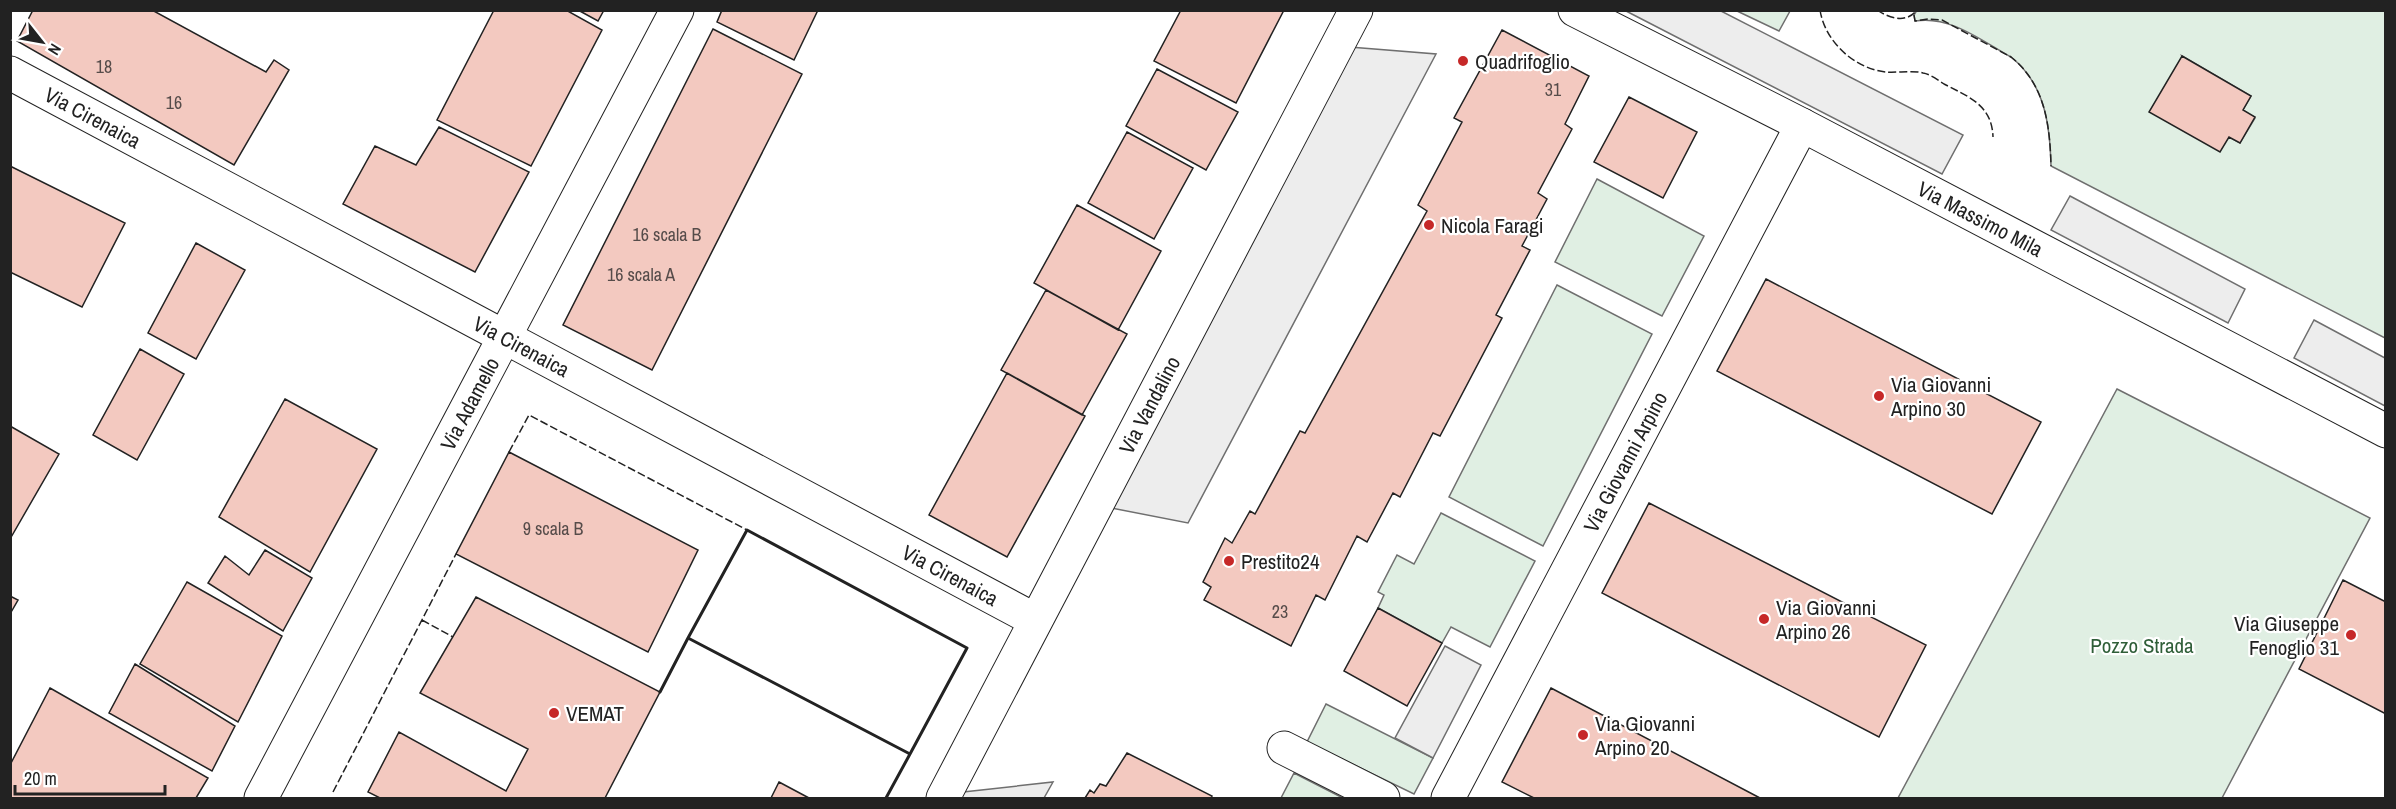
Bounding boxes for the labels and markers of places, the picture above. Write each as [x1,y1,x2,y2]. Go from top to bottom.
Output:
place label: Quadrifoglio [1475,47,1570,76]
marker: Quadrifoglio [1456,54,1470,68]
place label: Nicola Faragi [1441,211,1544,240]
marker: Nicola Faragi [1422,218,1436,232]
place label: Via Giovanni Arpino 30 [1890,370,1991,423]
marker: Via Giovanni Arpino 30 [1872,389,1886,403]
place label: Prestito24 [1241,547,1320,576]
marker: Prestito24 [1222,554,1236,568]
place label: Via Giovanni Arpino 26 [1775,593,1876,646]
place label: Via Giuseppe Fenoglio 31 [2234,609,2339,662]
marker: Via Giovanni Arpino 26 [1757,612,1771,626]
marker: Via Giuseppe Fenoglio 31 [2344,628,2358,642]
place label: VEMAT [566,699,625,728]
marker: VEMAT [547,706,561,720]
place label: Via Giovanni Arpino 20 [1594,709,1695,762]
marker: Via Giovanni Arpino 20 [1576,728,1590,742]

